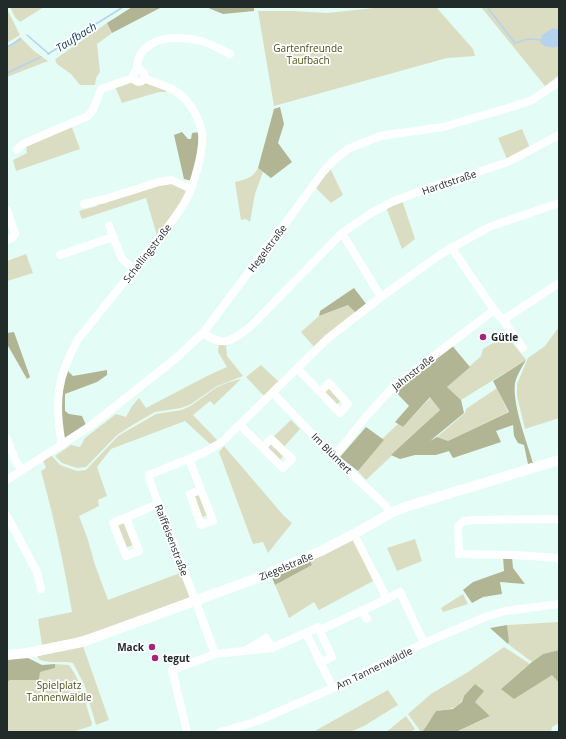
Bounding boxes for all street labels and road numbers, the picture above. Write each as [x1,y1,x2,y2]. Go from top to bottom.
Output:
street label: Hardtstraße [420,166,478,198]
street label: Schellingstraße [120,220,175,285]
street label: Hegelstraße [244,221,290,275]
street label: Jahnstraße [388,351,437,394]
street label: Im Blümert [309,430,356,477]
street label: Raiffeisenstraße [152,502,192,578]
street label: Ziegelstraße [257,548,315,584]
street label: Am Tannenwäldle [333,643,415,693]

